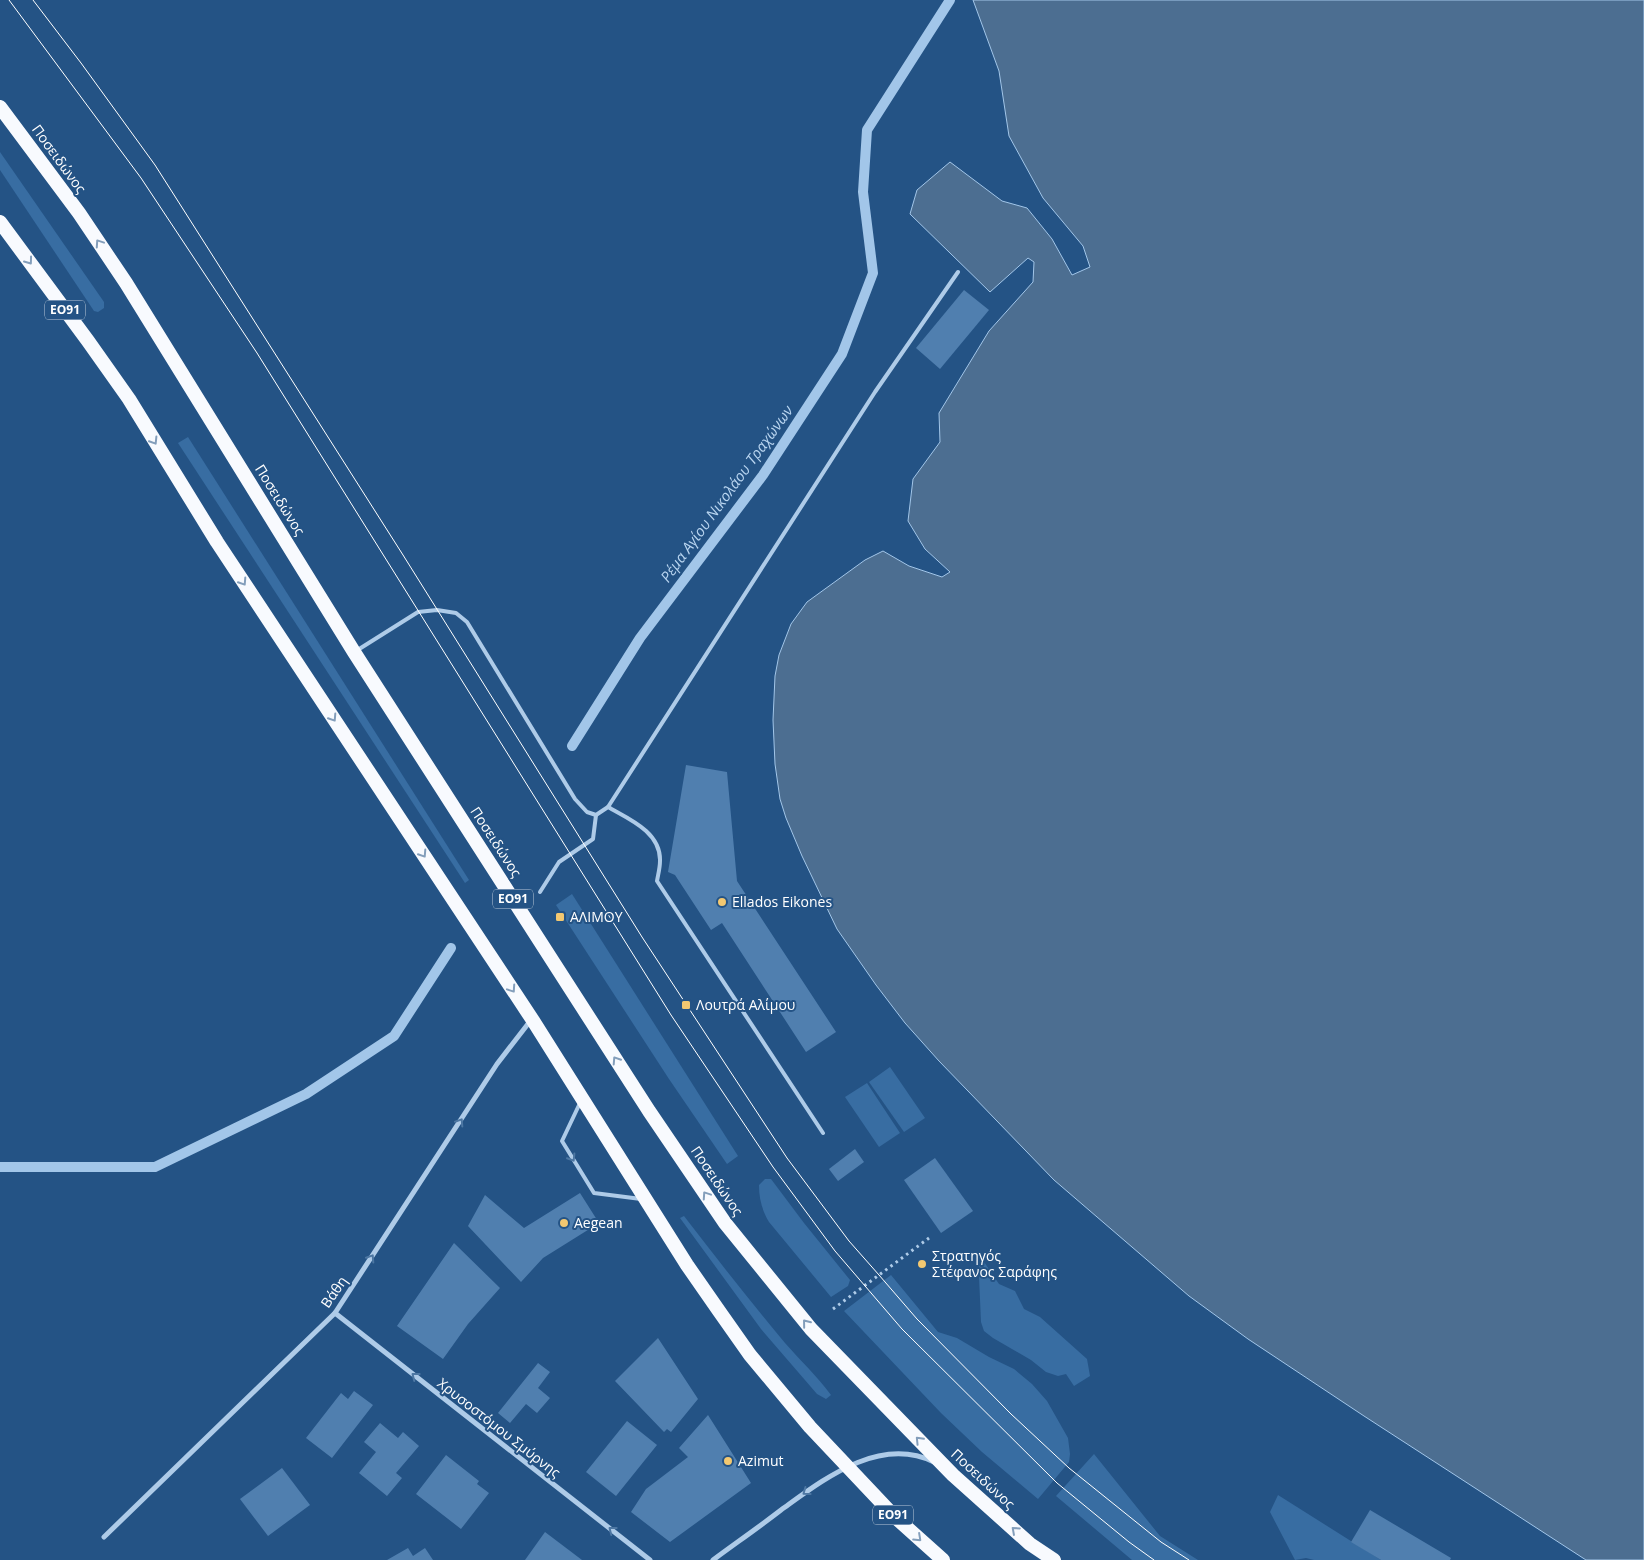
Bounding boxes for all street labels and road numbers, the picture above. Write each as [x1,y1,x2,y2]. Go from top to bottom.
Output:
street label: Ποσειδώνος [28,121,91,197]
road number: ΕΟ91 [45,300,85,320]
street label: Ποσειδώνος [251,461,310,539]
street label: Ποσειδώνος [467,803,526,881]
road number: ΕΟ91 [493,890,533,909]
street label: Ποσειδώνος [687,1142,748,1220]
street label: Βάθη [316,1272,351,1311]
street label: Χρυσοστόμου Σμύρνης [434,1374,565,1482]
street label: Ποσειδώνος [947,1444,1019,1513]
road number: ΕΟ91 [873,1506,913,1524]

